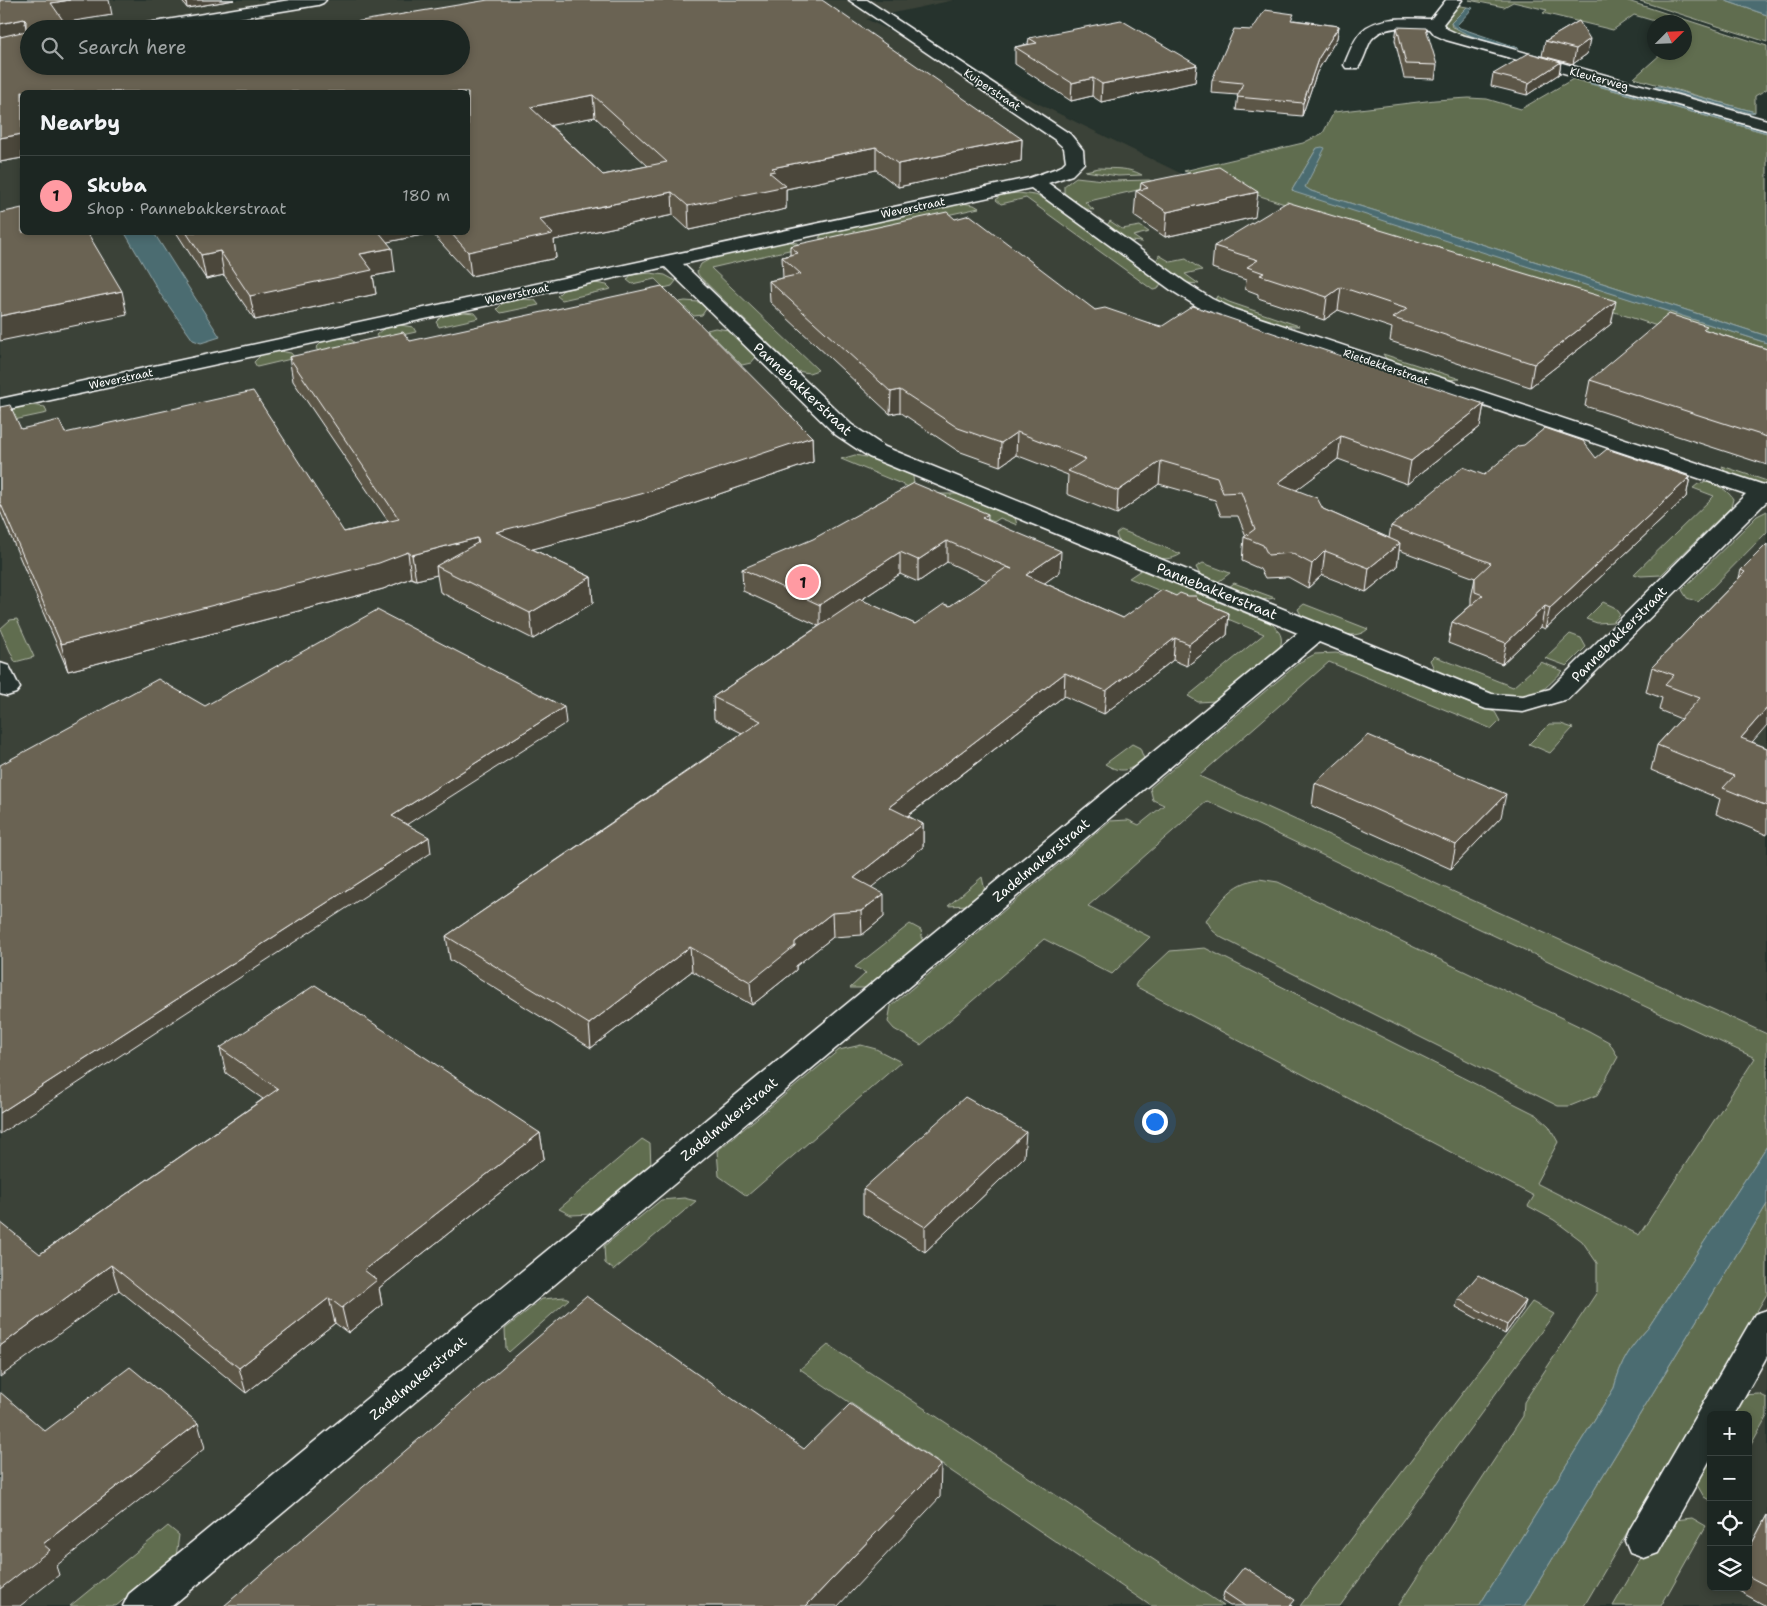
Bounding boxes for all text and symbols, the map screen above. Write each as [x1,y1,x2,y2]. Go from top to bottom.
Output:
north arrow [1647,15,1692,60]
search box [20,20,470,75]
icon: search [38,34,66,62]
text: Search here [78,35,187,60]
street label: Kleuterweg [1568,64,1630,94]
street label: Kuiperstraat [961,65,1024,115]
text: Nearby [40,109,120,137]
text: Skuba [87,173,147,198]
text: 1 [52,185,60,206]
text: 180 m [402,185,450,206]
street label: Weverstraat [879,194,947,222]
text: Shop · Pannebakkerstraat [87,198,287,219]
street label: Weverstraat [483,280,551,308]
street label: Pannebakkerstraat [750,339,856,439]
street label: Rietdekkerstraat [1341,345,1431,389]
street label: Weverstraat [87,365,155,393]
street label: Pannebakkerstraat [1154,559,1280,623]
pin: 1 [787,563,819,601]
street label: Pannebakkerstraat [1567,582,1671,686]
street label: Zadelmakerstraat [989,814,1093,906]
street label: Zadelmakerstraat [677,1073,781,1165]
your location [1142,1109,1168,1135]
street label: Zadelmakerstraat [366,1332,470,1424]
map controls [1707,1411,1752,1591]
button: + [1707,1411,1752,1456]
button: − [1707,1456,1752,1501]
button: locate [1707,1501,1752,1546]
button: layers [1707,1546,1752,1591]

